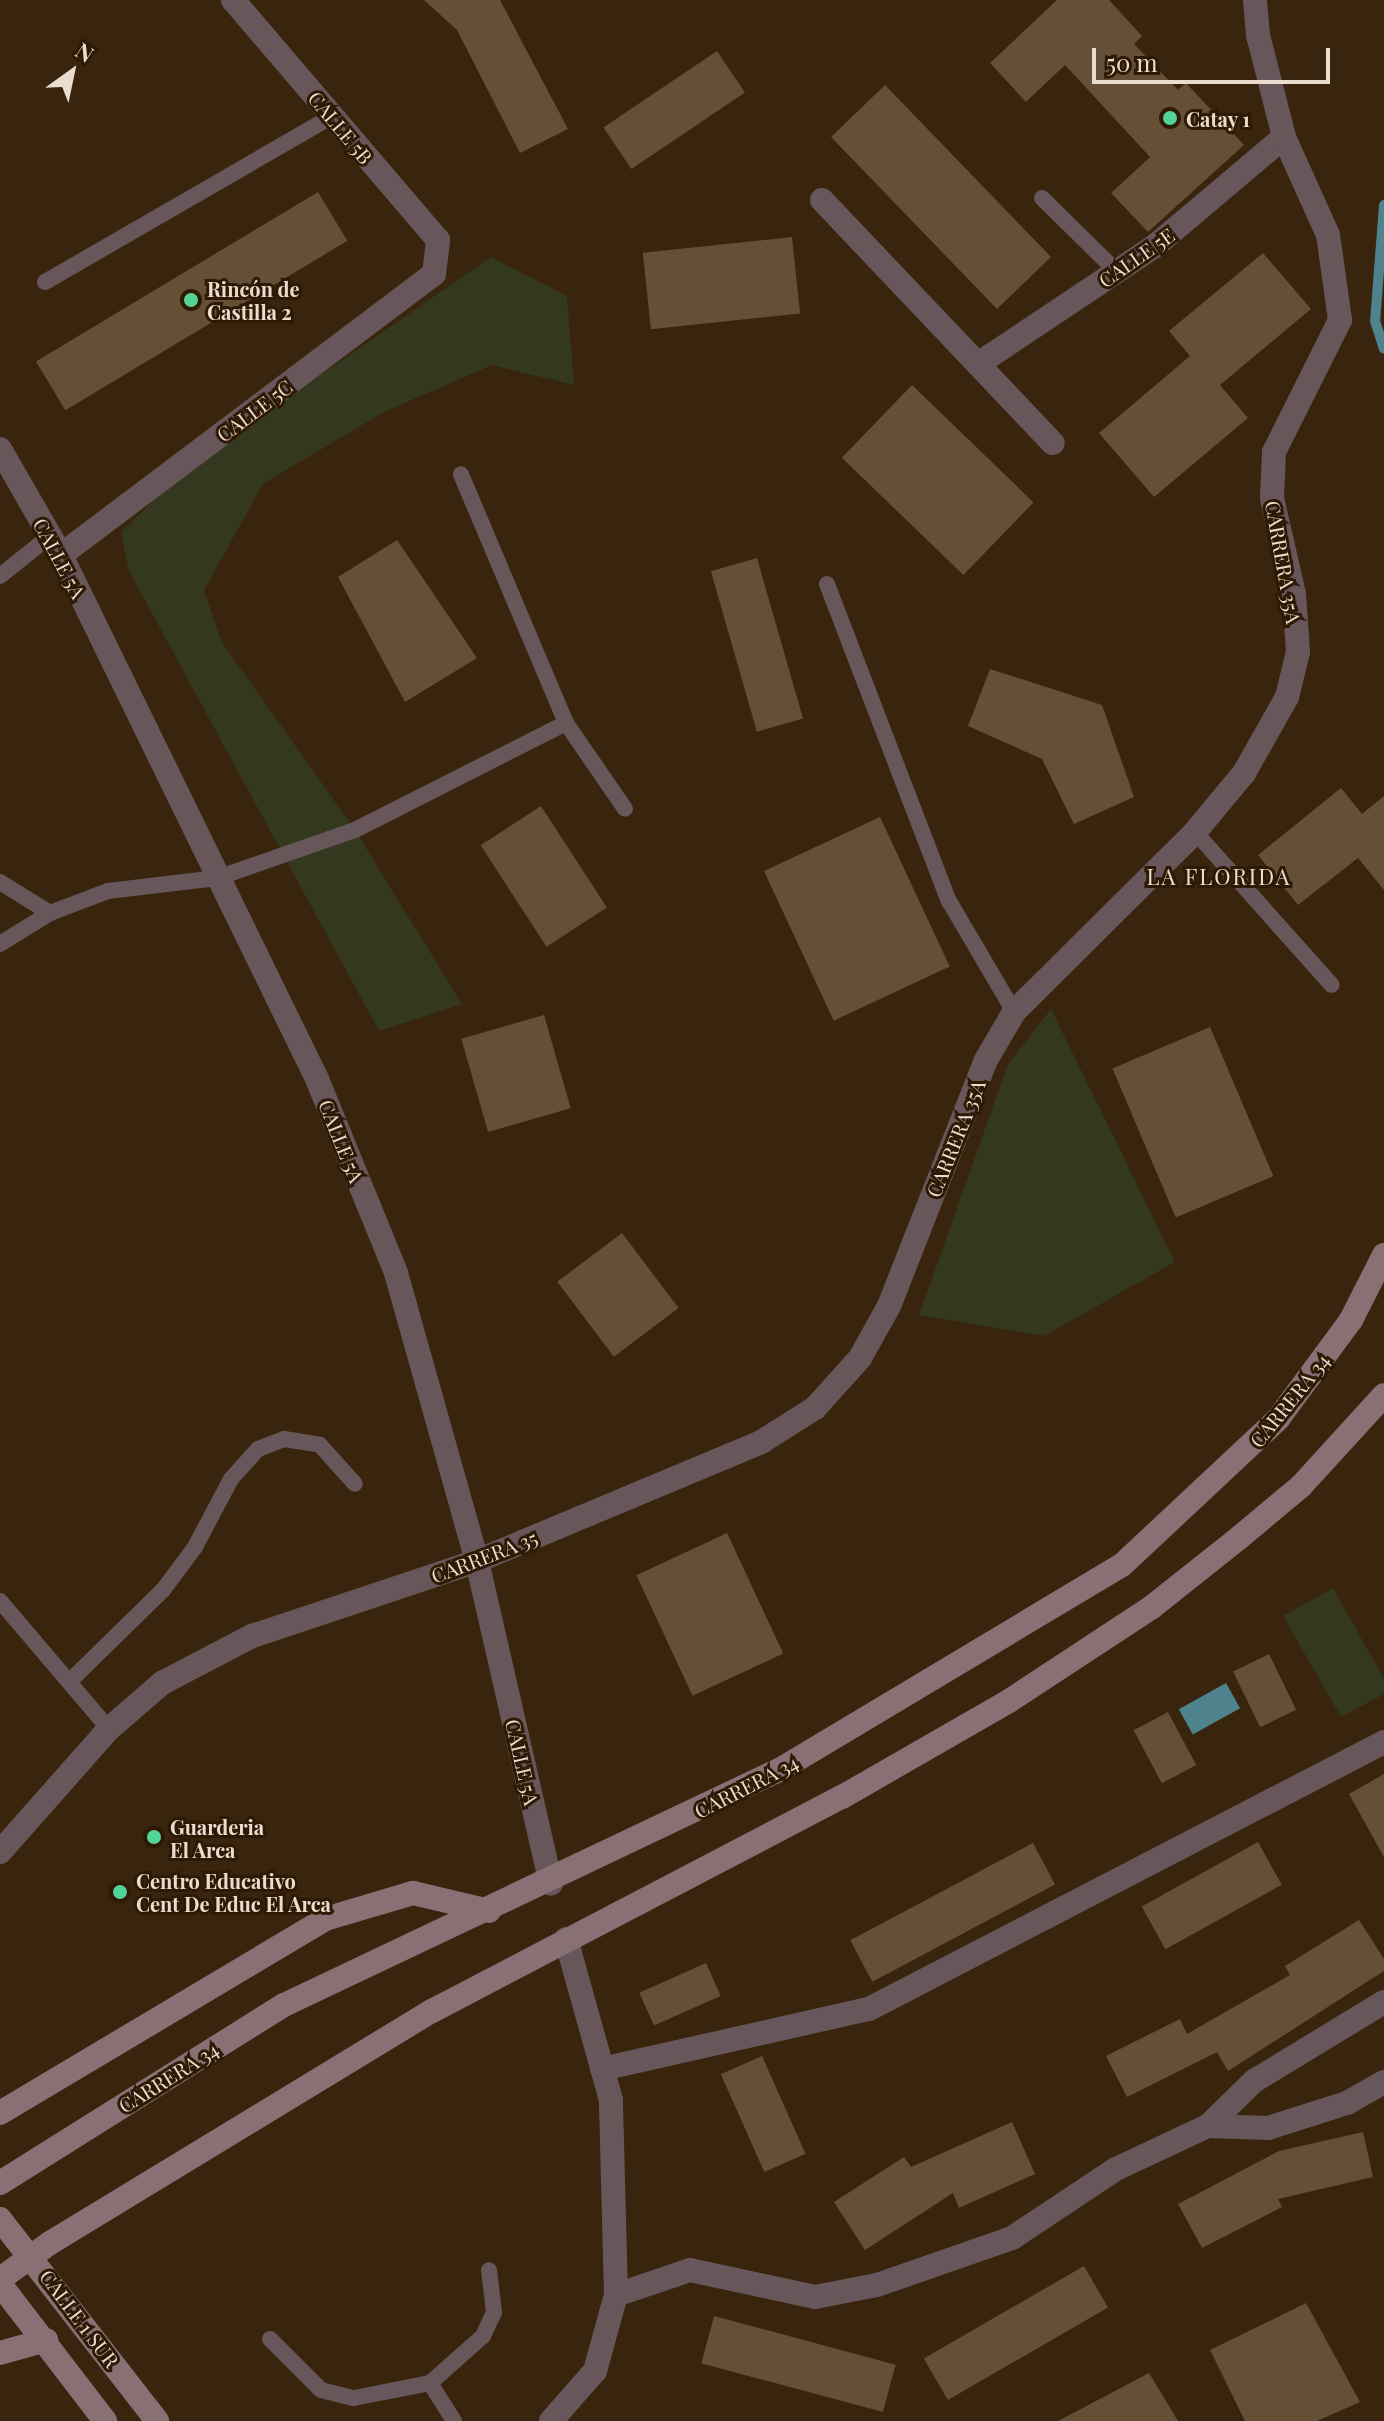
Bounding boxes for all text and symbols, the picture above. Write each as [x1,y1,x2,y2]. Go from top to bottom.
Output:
north arrow [32,32,112,112]
scale bar [1096,32,1334,82]
text: N [70,35,100,69]
text: 50 m [1106,46,1158,78]
street label: CALLE 5B [304,86,378,168]
place label: Catay 1 [1186,106,1250,130]
marker: Catay 1 [1161,109,1179,127]
street label: CALLE 5E [1093,222,1179,292]
place label: Rincón de Castilla 2 [207,276,300,323]
marker: Rincón de Castilla 2 [182,291,200,309]
street label: CALLE 5C [211,374,297,446]
street label: CARRERA 35A [1261,499,1307,625]
street label: CALLE 5A [29,514,91,602]
district label: LA FLORIDA [1147,864,1291,890]
street label: CARRERA 35A [921,1076,989,1200]
street label: CALLE 5A [314,1096,370,1186]
street label: CARRERA 34 [1244,1348,1334,1452]
street label: CARRERA 35 [427,1525,541,1587]
street label: CALLE 5A [501,1717,545,1807]
street label: CARRERA 34 [690,1750,802,1822]
place label: Guarderia El Arca [170,1814,264,1861]
marker: Guarderia El Arca [145,1828,163,1846]
place label: Centro Educativo Cent De Educ El Arca [136,1868,332,1915]
marker: Centro Educativo Cent De Educ El Arca [111,1883,129,1901]
street label: CARRERA 34 [114,2037,222,2117]
street label: CALLE 1 SUR [35,2264,125,2372]

